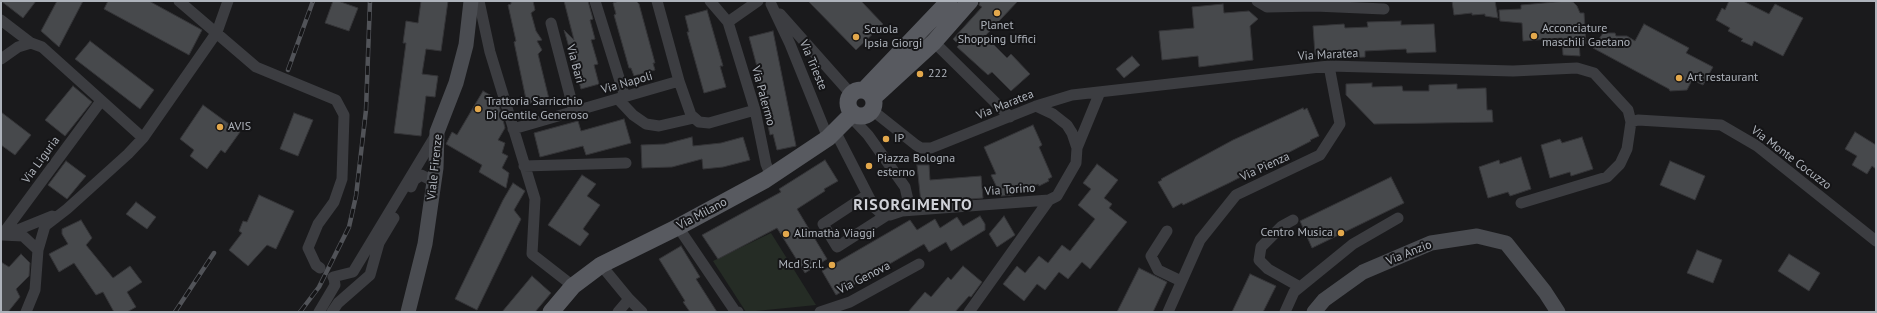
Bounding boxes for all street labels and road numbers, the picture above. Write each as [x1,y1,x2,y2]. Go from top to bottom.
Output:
street label: Via Trieste [796,38,830,92]
street label: Via Bari [563,43,587,85]
street label: Via Maratea [1297,46,1359,64]
street label: Via Palermo [748,65,778,127]
street label: Via Napoli [600,69,654,97]
street label: Via Maratea [974,87,1036,123]
street label: Via Monte Cocuzzo [1748,123,1834,193]
street label: Viale Firenze [424,133,446,201]
street label: Via Liguria [19,134,63,186]
street label: Via Pienza [1238,149,1292,185]
street label: Via Torino [984,181,1036,199]
street label: Via Milano [675,195,729,233]
street label: Via Anzio [1384,237,1434,269]
street label: Via Genova [835,259,893,297]

